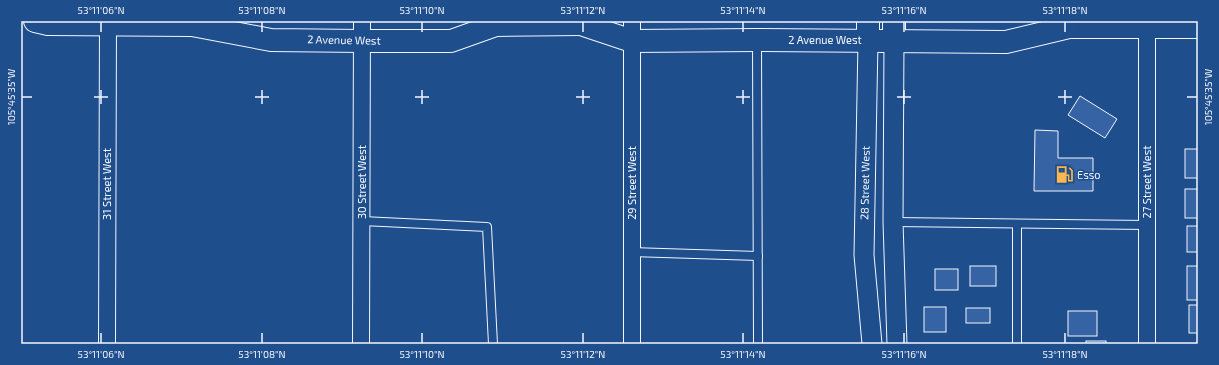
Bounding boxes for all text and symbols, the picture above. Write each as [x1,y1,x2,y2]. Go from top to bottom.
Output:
text: 53°11'06"N [78,4,124,16]
text: 53°11'08"N [238,4,286,16]
text: 53°11'10"N [399,4,445,16]
text: 53°11'12"N [561,4,605,16]
text: 53°11'14"N [720,4,766,16]
text: 53°11'16"N [882,4,926,16]
text: 53°11'18"N [1042,4,1088,16]
street label: 2 Avenue West [307,32,381,47]
street label: 2 Avenue West [788,33,862,46]
text: 105°45'35"W [5,68,17,125]
text: 105°45'35"W [1202,68,1214,125]
street label: 30 Street West [355,145,368,219]
street label: 27 Street West [1140,145,1153,219]
street label: 29 Street West [625,146,638,220]
street label: 28 Street West [857,146,872,220]
street label: 31 Street West [100,148,113,220]
fuel station icon: Esso [1054,165,1074,185]
place label: Esso [1077,168,1101,181]
text: 53°11'06"N [78,348,124,360]
text: 53°11'08"N [238,348,286,360]
text: 53°11'10"N [399,348,445,360]
text: 53°11'12"N [561,348,605,360]
text: 53°11'14"N [720,348,766,360]
text: 53°11'16"N [882,348,926,360]
text: 53°11'18"N [1042,348,1088,360]

